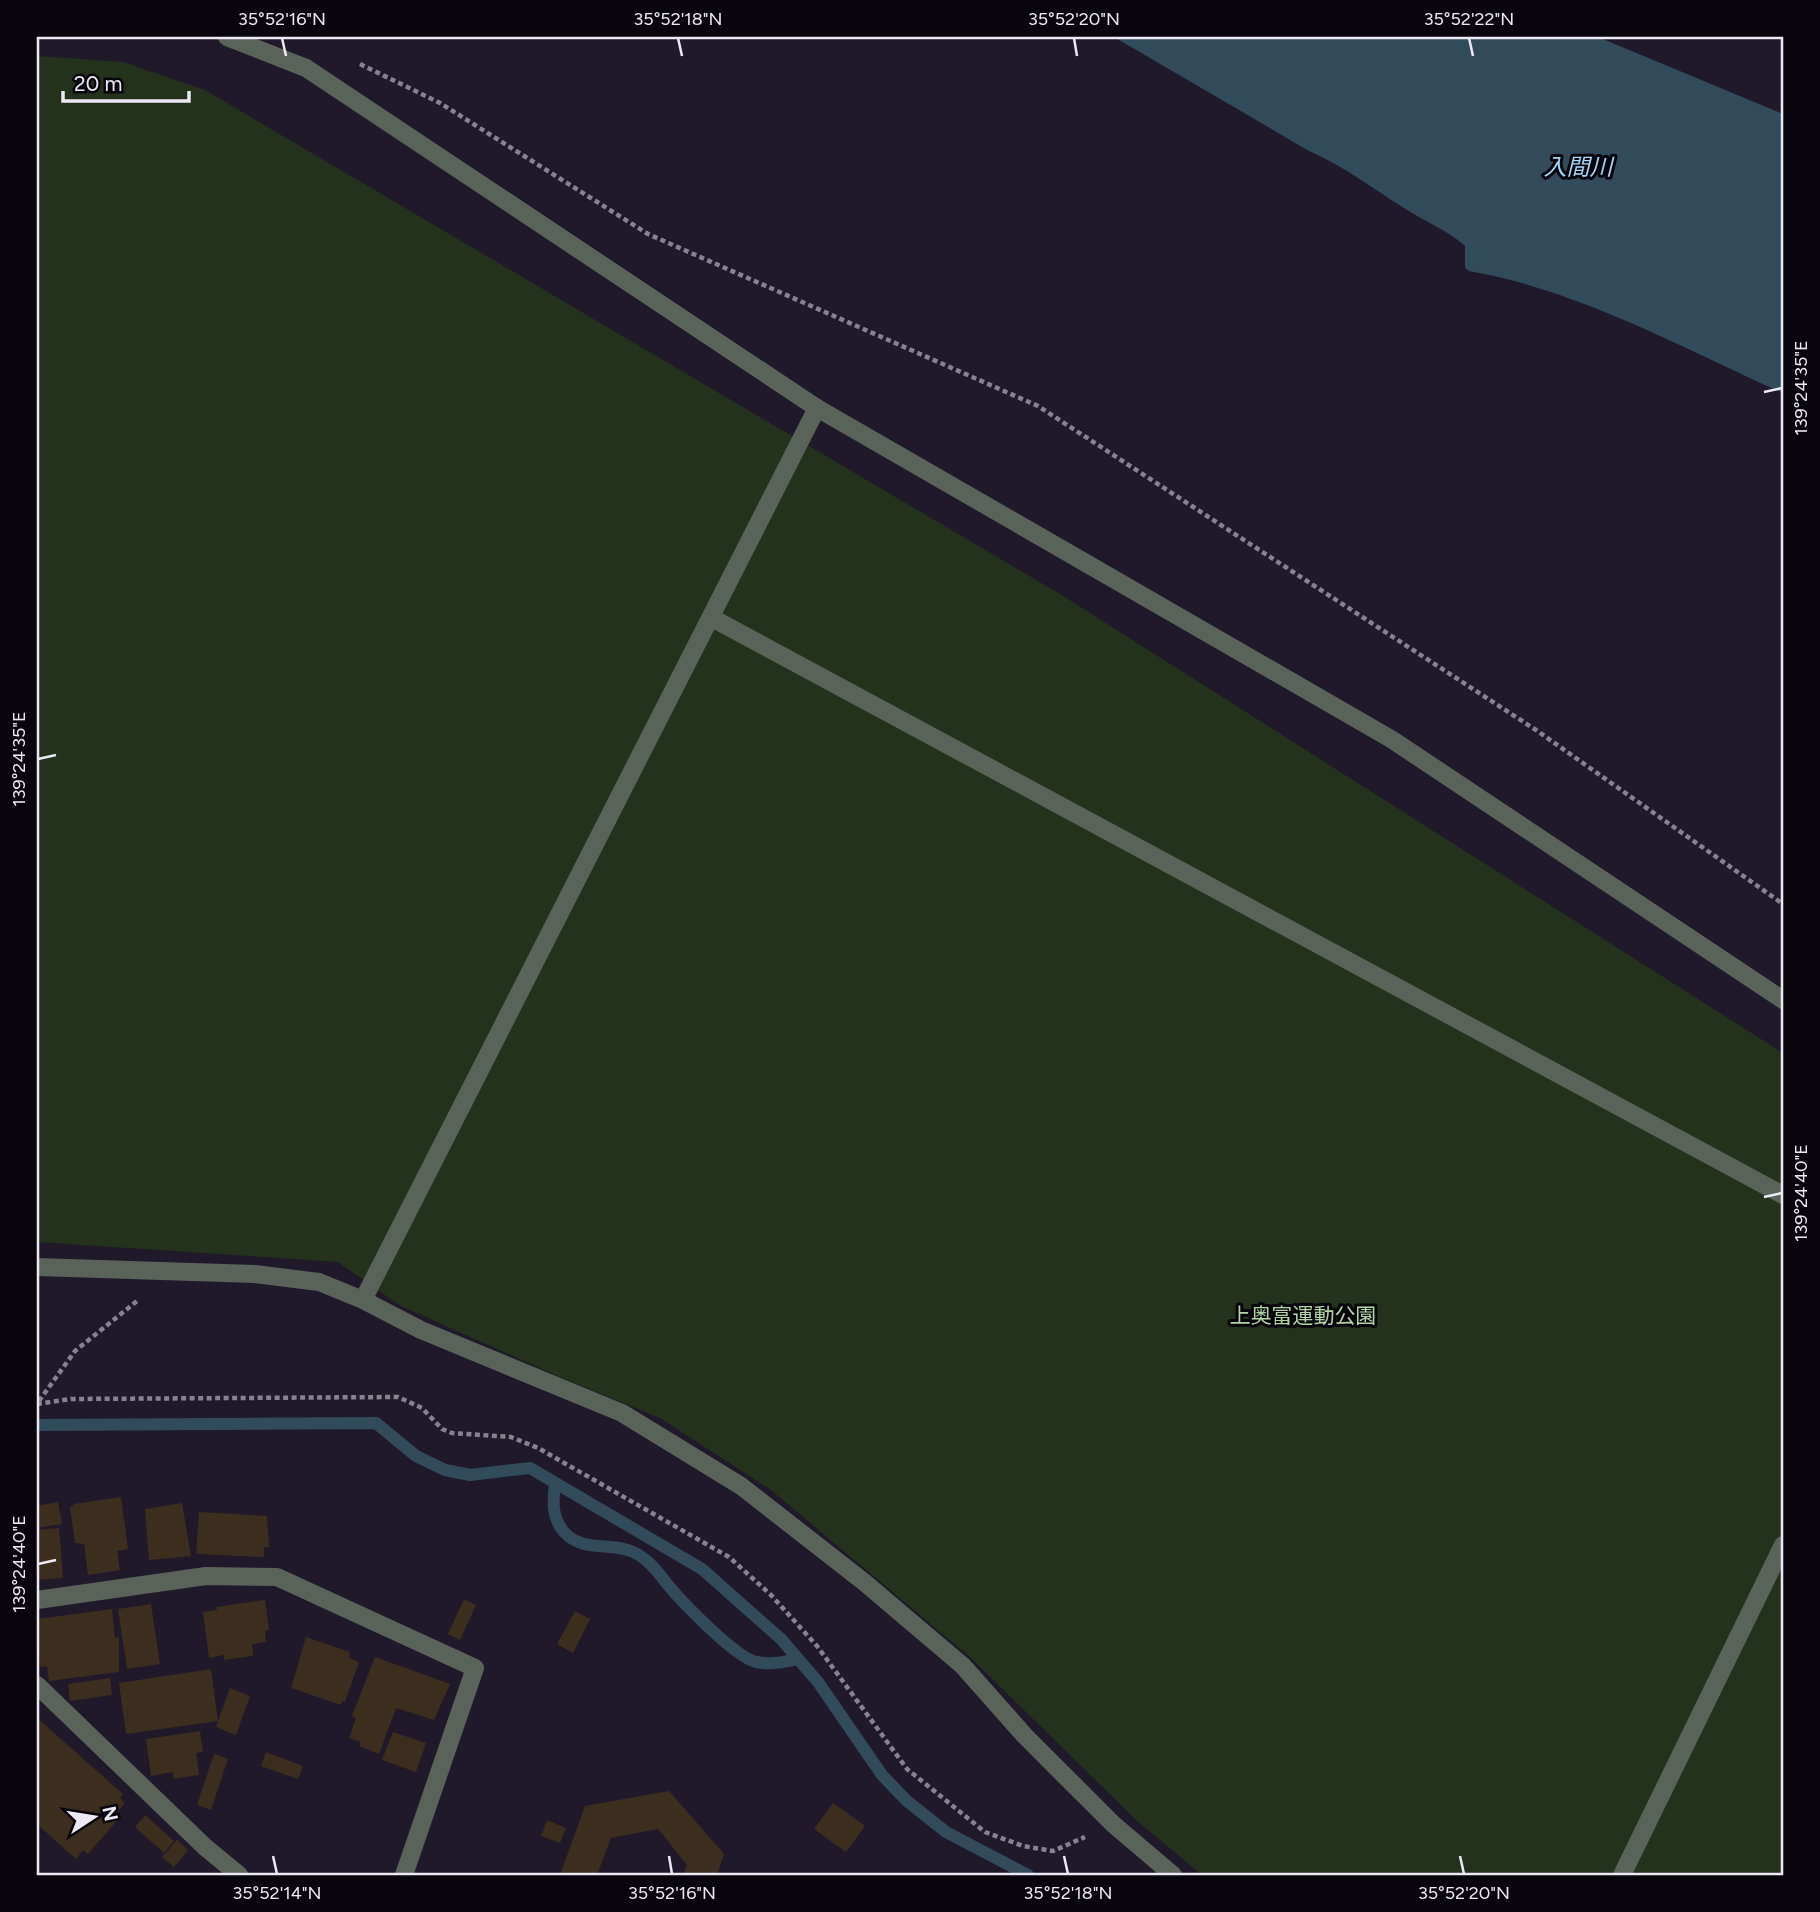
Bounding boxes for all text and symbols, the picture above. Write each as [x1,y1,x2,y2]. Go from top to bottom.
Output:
text: 35°52'16"N [238,8,326,30]
text: 35°52'18"N [634,8,722,30]
text: 35°52'20"N [1028,8,1120,30]
text: 35°52'22"N [1424,8,1514,30]
scale bar [63,60,189,104]
text: 20 m [74,71,122,96]
water label: 入間川 [1544,153,1616,181]
text: 139°24'35"E [1790,340,1812,436]
text: 139°24'35"E [8,711,30,807]
text: 139°24'40"E [1790,1144,1812,1242]
park label: 上奥富運動公園 [1230,1303,1377,1328]
text: 139°24'40"E [8,1515,30,1613]
north arrow [60,1783,130,1853]
text: N [97,1804,123,1823]
text: 35°52'14"N [232,1882,322,1904]
text: 35°52'16"N [628,1882,716,1904]
text: 35°52'18"N [1024,1882,1112,1904]
text: 35°52'20"N [1418,1882,1510,1904]

